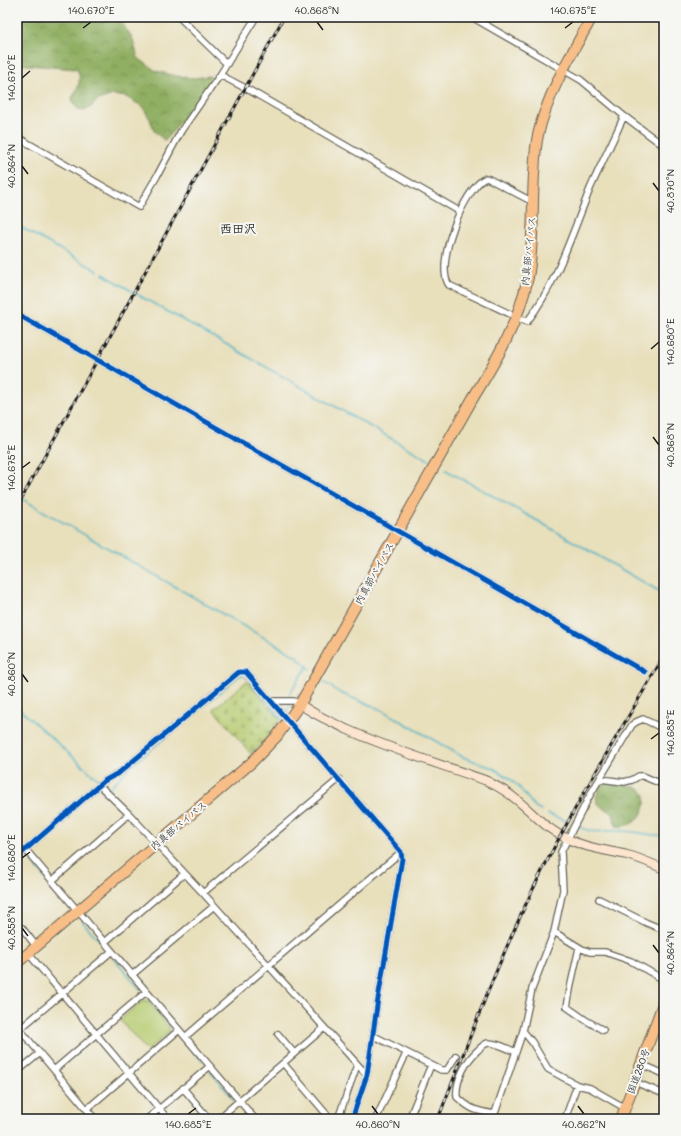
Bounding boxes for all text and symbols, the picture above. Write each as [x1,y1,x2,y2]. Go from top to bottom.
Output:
text: 140.670°E [68,3,115,17]
text: 40.868°N [295,3,339,17]
text: 140.675°E [550,3,597,17]
text: 140.670°E [4,54,18,101]
text: 40.864°N [4,144,18,188]
text: 40.870°N [663,169,677,213]
street label: 内真部バイパス [517,216,539,286]
district label: 西田沢 [220,220,256,236]
text: 140.680°E [663,318,677,366]
text: 40.868°N [663,423,677,467]
text: 140.675°E [4,444,18,491]
street label: 内真部バイパス [351,539,397,607]
text: 40.860°N [4,652,18,696]
text: 140.685°E [663,709,677,756]
street label: 内真部バイパス [147,797,209,853]
text: 140.680°E [4,834,18,882]
text: 40.858°N [4,906,18,950]
text: 40.864°N [663,931,677,975]
street label: 国道280号 [623,1046,653,1096]
text: 140.685°E [165,1117,212,1131]
text: 40.860°N [356,1117,400,1131]
text: 40.862°N [562,1117,606,1131]

